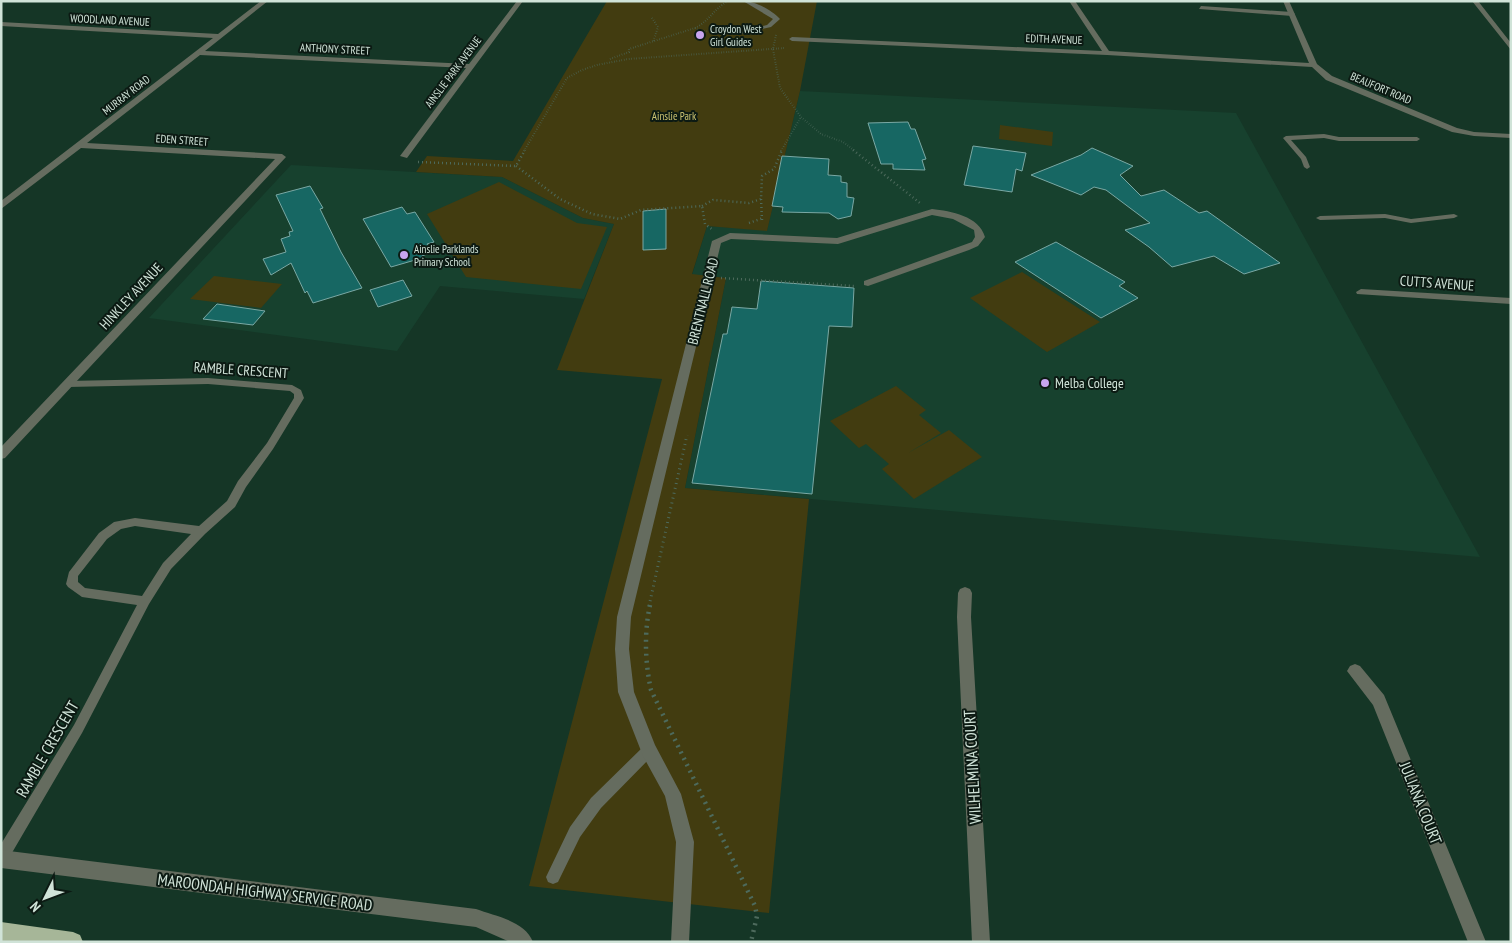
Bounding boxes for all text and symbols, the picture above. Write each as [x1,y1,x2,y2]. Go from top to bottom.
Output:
street label: WOODLAND AVENUE [70,11,150,29]
place label: Croydon West Girl Guides [710,22,761,49]
marker: Croydon West Girl Guides [694,29,706,41]
street label: EDITH AVENUE [1025,31,1083,47]
street label: AINSLIE PARK AVENUE [422,33,485,110]
street label: ANTHONY STREET [300,40,371,58]
street label: BEAUFORT ROAD [1348,69,1414,107]
street label: MURRAY ROAD [99,72,153,118]
park label: Ainslie Park [652,109,697,123]
street label: EDEN STREET [155,131,209,149]
place label: Ainslie Parklands Primary School [414,242,479,269]
marker: Ainslie Parklands Primary School [398,249,410,261]
street label: BRENTNALL ROAD [683,256,723,346]
street label: HINKLEY AVENUE [95,259,167,333]
street label: CUTTS AVENUE [1399,271,1475,295]
street label: RAMBLE CRESCENT [193,358,290,382]
place label: Melba College [1055,374,1124,392]
marker: Melba College [1039,377,1051,389]
street label: RAMBLE CRESCENT [11,697,83,801]
street label: WILHELMINA COURT [959,709,985,825]
street label: JULIANA COURT [1395,758,1447,847]
street label: MAROONDAH HIGHWAY SERVICE ROAD [157,869,373,915]
north arrow [20,873,70,923]
text: N [26,898,45,916]

